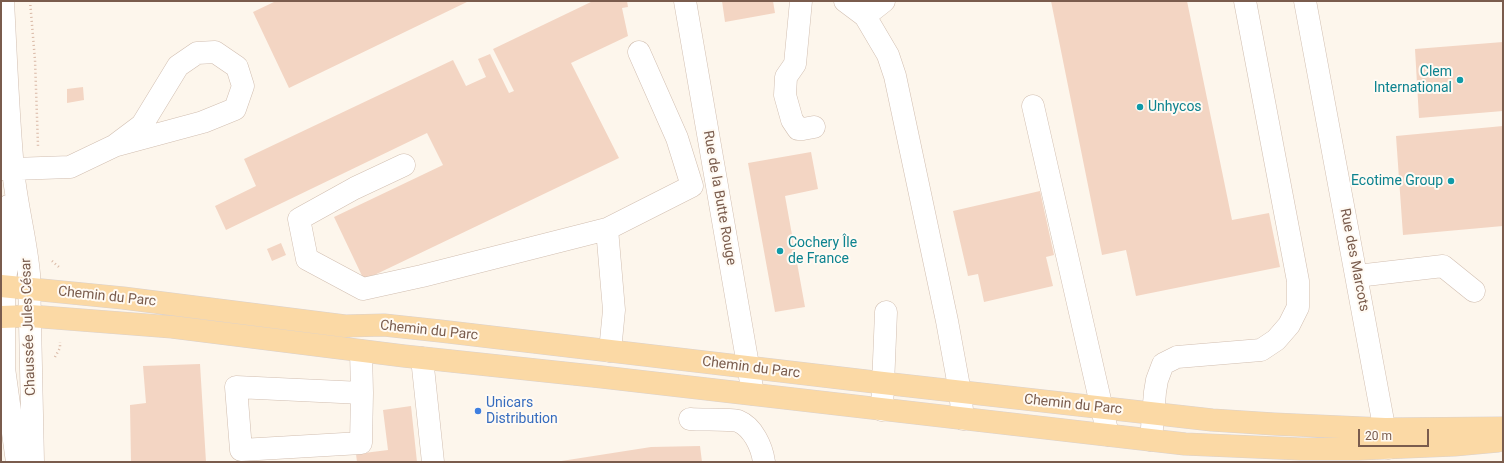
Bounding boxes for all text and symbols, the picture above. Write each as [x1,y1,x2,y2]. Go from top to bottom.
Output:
place label: Clem International [1374,64,1452,96]
marker: Clem International [1455,75,1465,85]
place label: Unhycos [1148,99,1202,115]
marker: Unhycos [1135,102,1145,112]
street label: Rue de la Butte Rouge [699,129,739,267]
place label: Ecotime Group [1351,173,1443,189]
marker: Ecotime Group [1446,176,1456,186]
street label: Rue des Marcots [1336,207,1372,313]
place label: Cochery Île de France [788,235,857,268]
marker: Cochery Île de France [775,246,785,256]
street label: Chaussée Jules César [18,258,40,396]
street label: Chemin du Parc [57,283,157,311]
street label: Chemin du Parc [379,317,479,345]
street label: Chemin du Parc [701,354,801,382]
street label: Chemin du Parc [1023,391,1123,419]
place label: Unicars Distribution [486,395,558,428]
marker: Unicars Distribution [473,406,483,416]
scale bar [1360,421,1431,447]
text: 20 m [1365,429,1392,443]

